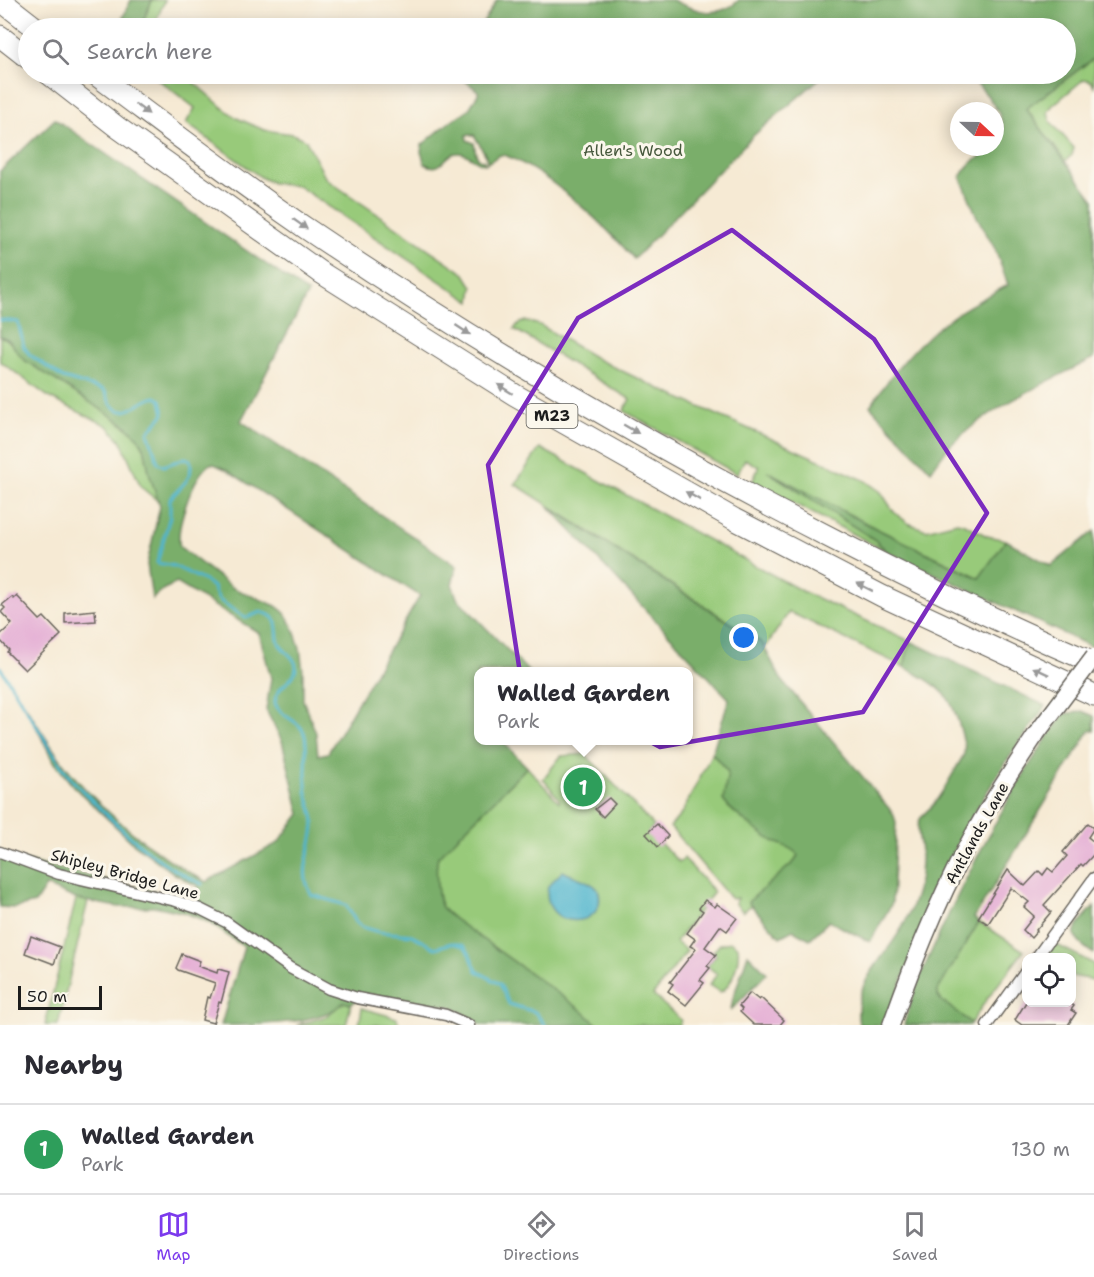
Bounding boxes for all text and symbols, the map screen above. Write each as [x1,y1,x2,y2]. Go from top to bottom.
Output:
search box [18,18,1076,84]
icon: search [39,35,72,68]
text: Search here [87,37,213,66]
north arrow [950,102,1004,156]
one-way arrow [133,103,149,115]
park label: Allen's Wood [583,140,683,161]
one-way arrow [292,217,307,229]
one-way arrow [455,324,471,335]
one-way arrow [497,383,513,394]
road number: M23 [526,404,578,428]
one-way arrow [622,424,639,434]
one-way arrow [684,491,701,501]
one-way arrow [856,582,873,592]
your location [729,623,758,652]
one-way arrow [1032,666,1049,675]
popup [474,667,693,745]
text: Walled Garden [497,679,670,708]
text: Park [497,708,540,734]
pin: 1 [564,764,602,810]
street label: Antlands Lane [940,778,1014,888]
street label: Shipley Bridge Lane [49,844,201,904]
map controls [1022,953,1076,1007]
button: locate [1022,953,1076,1007]
scale bar [18,983,102,1010]
text: 50 m [27,986,67,1007]
text: Nearby [24,1047,123,1082]
text: Walled Garden [81,1122,254,1151]
text: 1 [39,1136,48,1162]
text: 130 m [1011,1136,1070,1162]
text: Park [81,1151,124,1177]
tab: Map [156,1208,191,1265]
tab: Directions [503,1208,580,1265]
tab: Saved [892,1208,938,1265]

